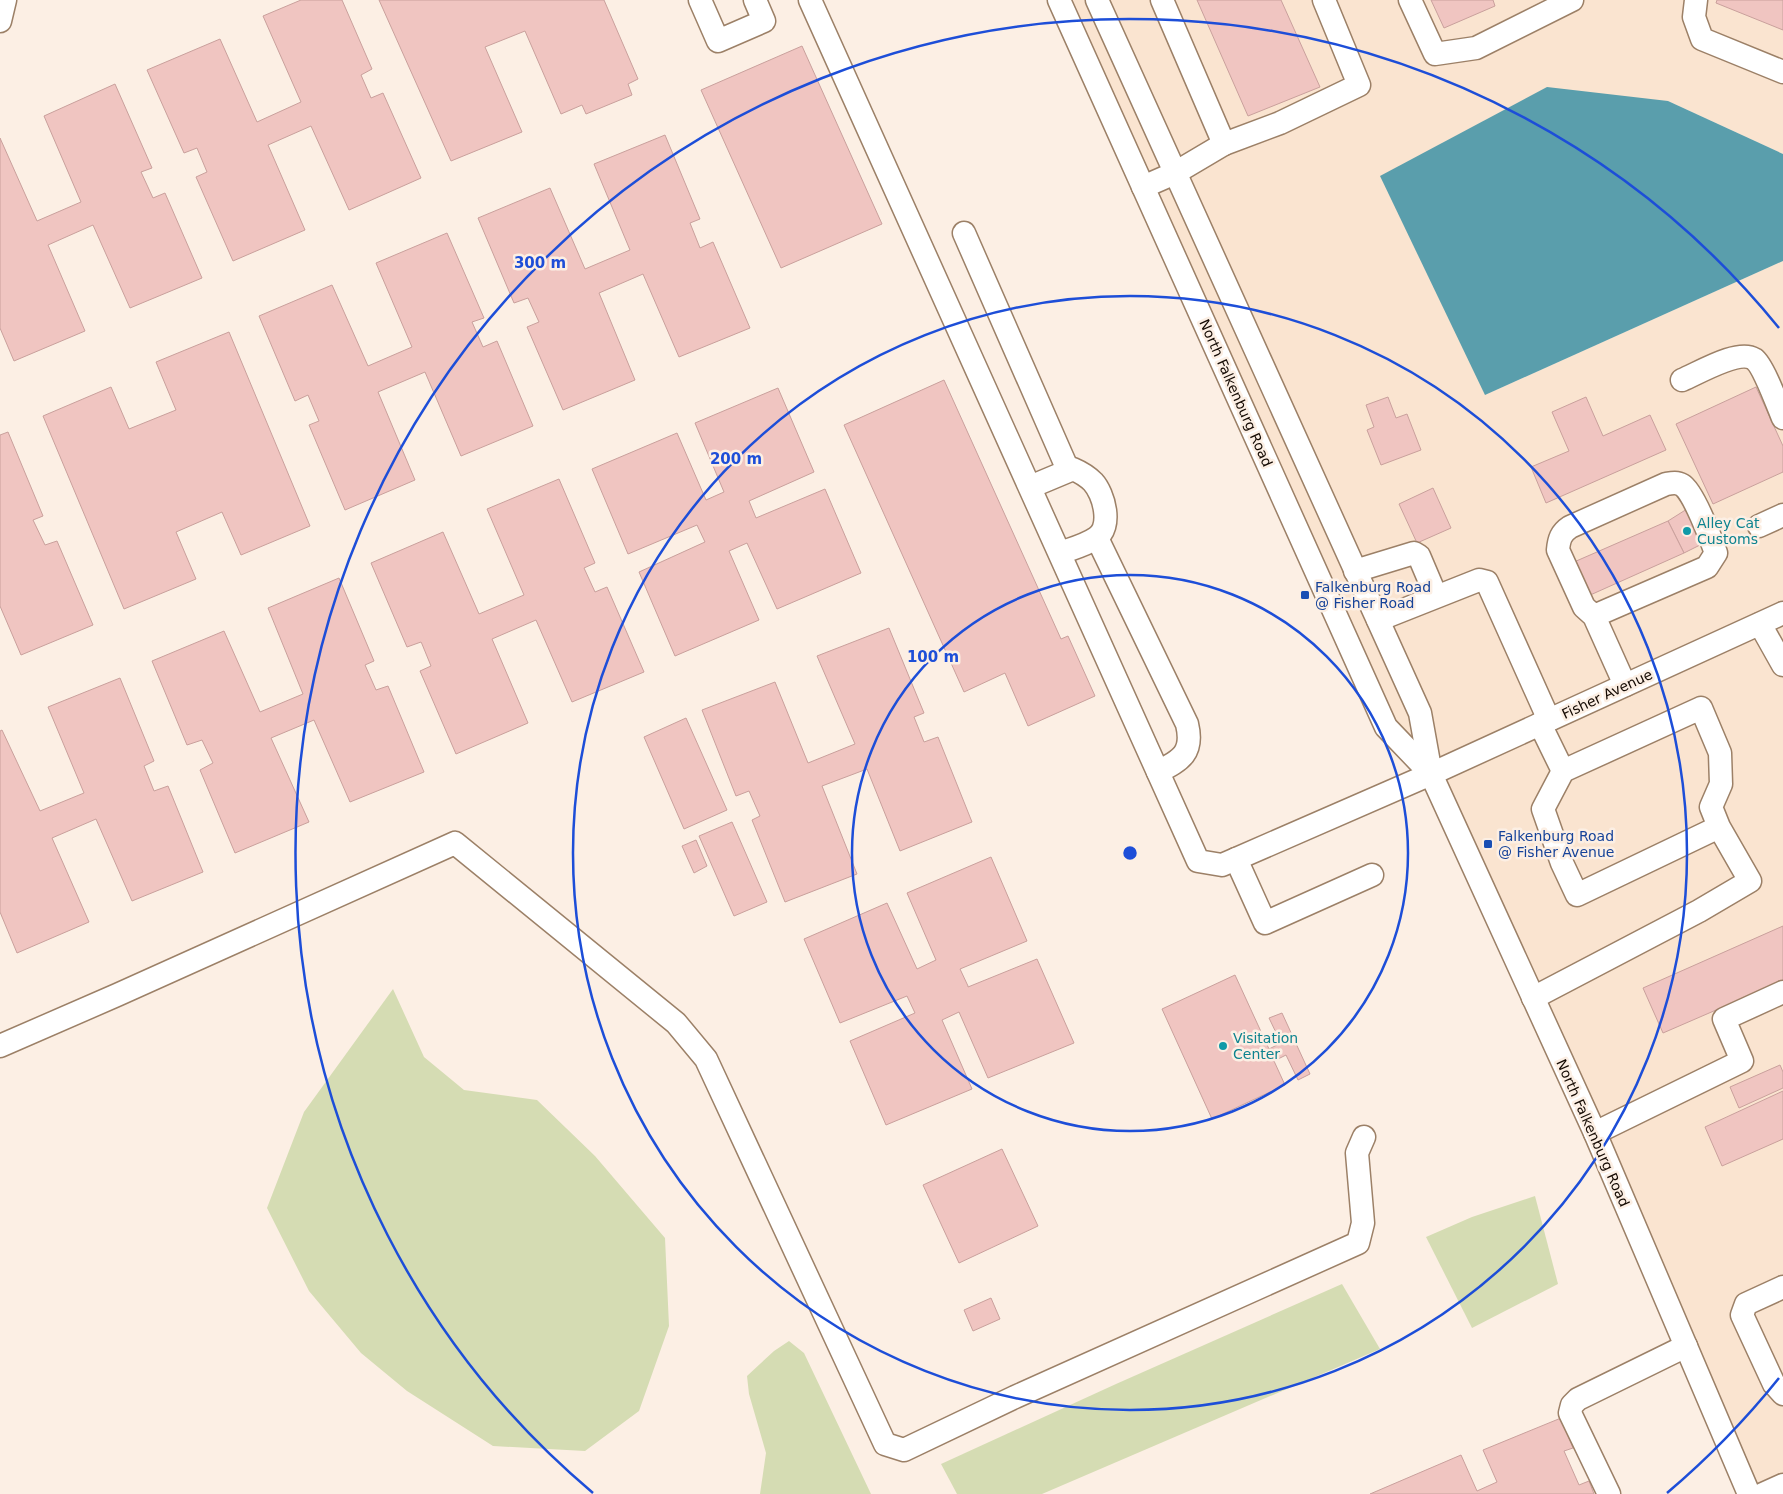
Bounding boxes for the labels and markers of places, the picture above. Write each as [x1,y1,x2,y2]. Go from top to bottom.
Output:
place label: Alley Cat Customs [1697,515,1760,547]
marker: Alley Cat Customs [1681,525,1693,537]
place label: Falkenburg Road @ Fisher Road [1315,579,1431,611]
marker: Falkenburg Road @ Fisher Road [1299,589,1311,601]
place label: Falkenburg Road @ Fisher Avenue [1498,828,1614,860]
marker: Falkenburg Road @ Fisher Avenue [1482,838,1494,850]
centre of rings [1121,844,1139,862]
place label: Visitation Center [1233,1030,1298,1062]
marker: Visitation Center [1217,1040,1229,1052]

